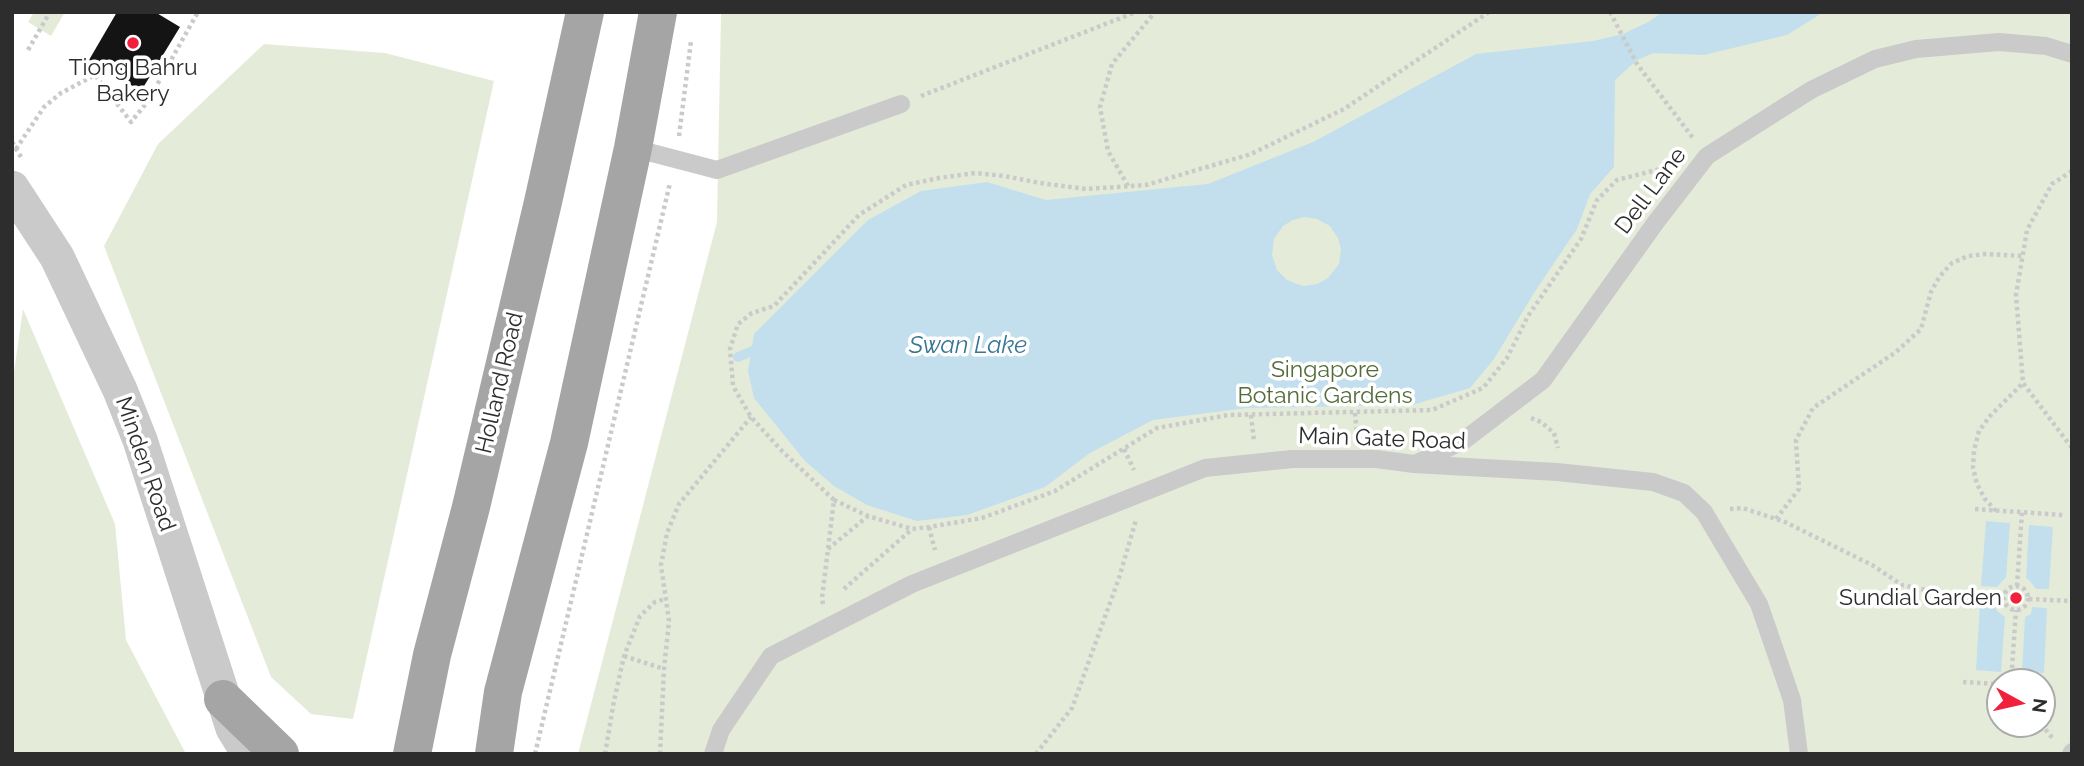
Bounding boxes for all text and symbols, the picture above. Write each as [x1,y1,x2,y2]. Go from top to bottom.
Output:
marker: Tiong Bahru Bakery [125,35,141,51]
place label: Tiong Bahru Bakery [68,54,198,108]
street label: Dell Lane [1610,142,1692,240]
street label: Holland Road [470,310,530,456]
water label: Swan Lake [909,332,1027,360]
park label: Singapore Botanic Gardens [1237,356,1413,410]
street label: Minden Road [109,393,181,535]
street label: Main Gate Road [1298,422,1466,456]
place label: Sundial Garden [1839,584,2002,612]
marker: Sundial Garden [2008,590,2024,606]
north arrow [1986,668,2056,738]
text: N [2028,697,2052,714]

